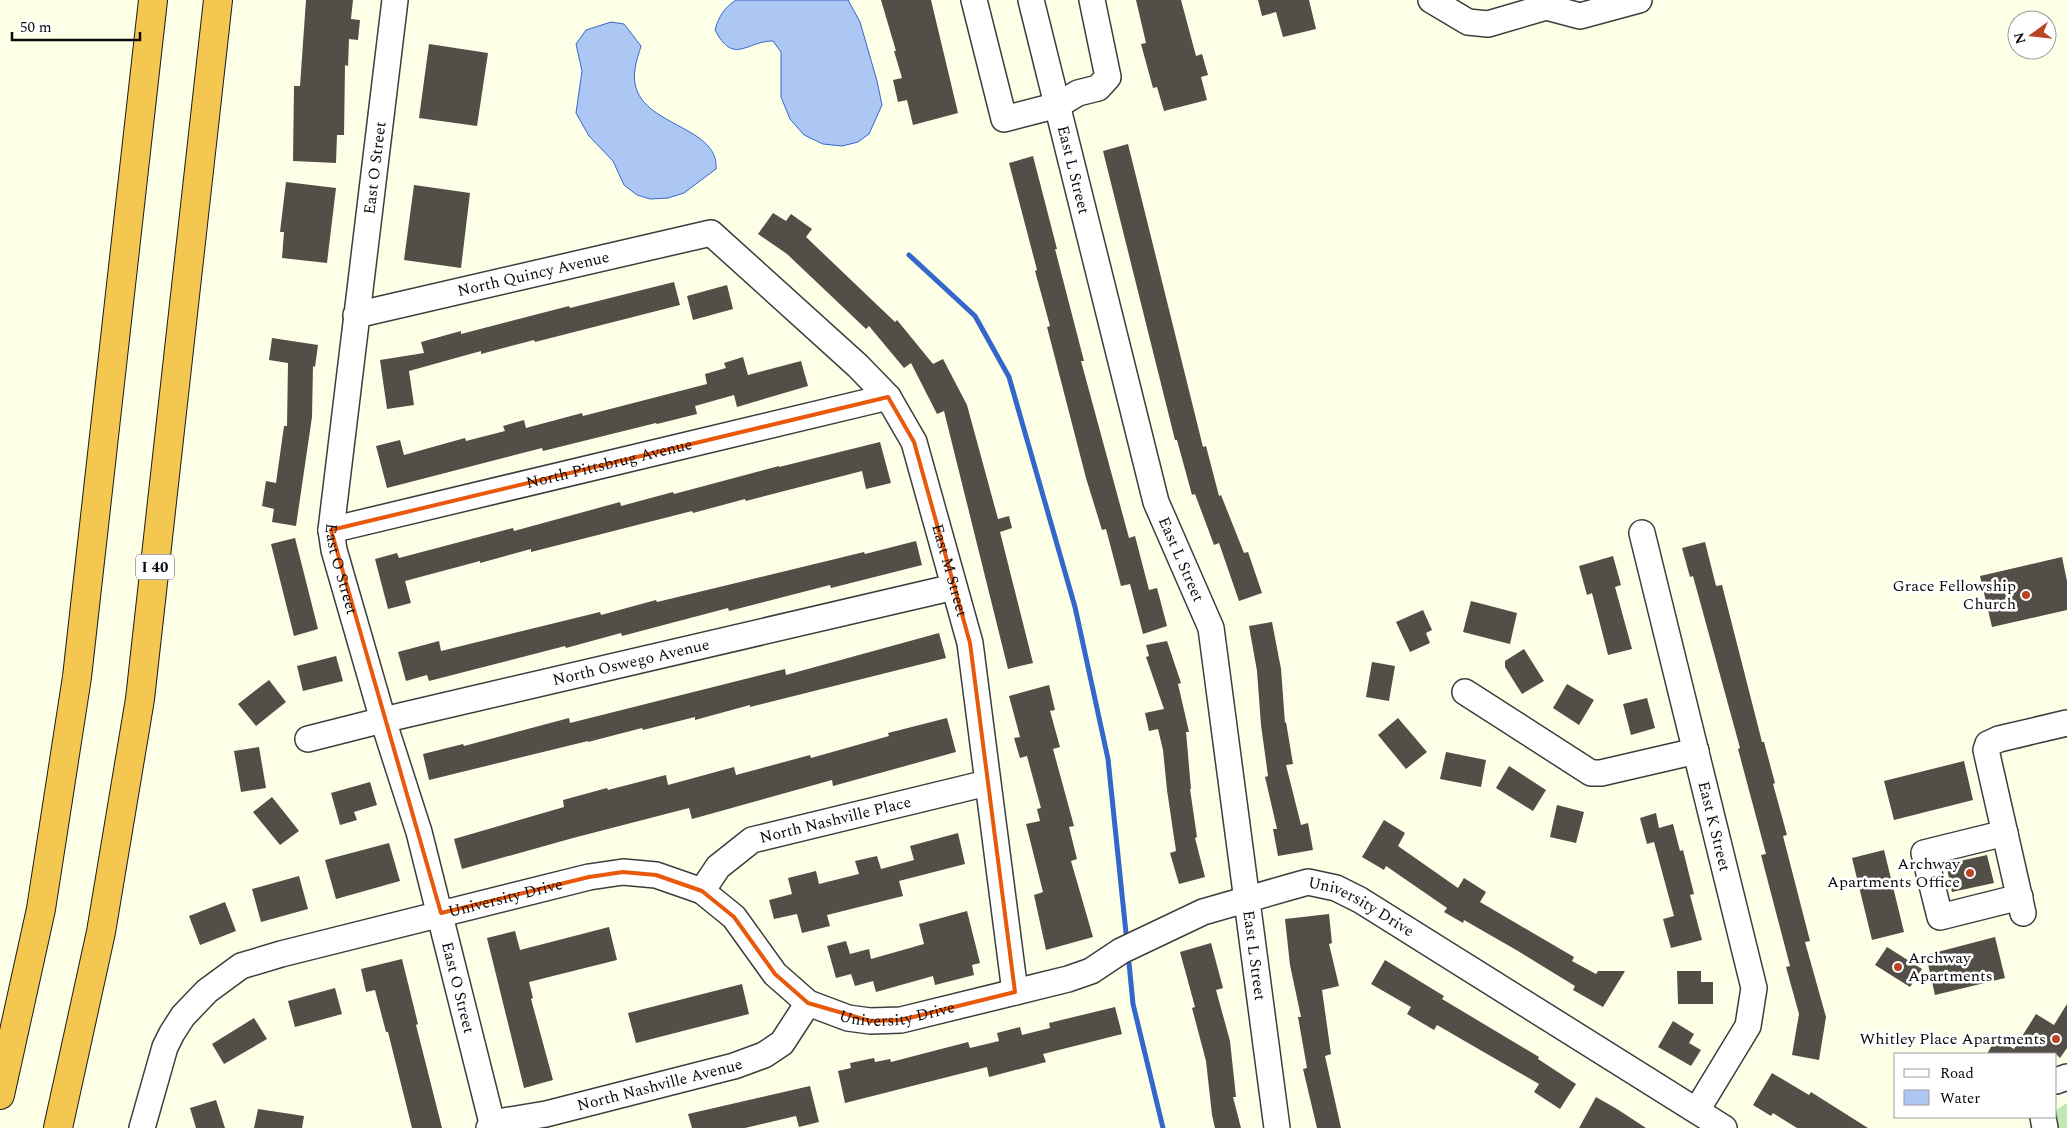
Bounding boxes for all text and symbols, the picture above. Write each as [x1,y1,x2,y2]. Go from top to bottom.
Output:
scale bar [12,10,140,42]
north arrow [2007,10,2057,60]
text: 50 m [20,16,52,39]
text: N [2008,30,2032,46]
street label: East O Street [357,120,393,216]
street label: East L Street [1051,123,1096,217]
street label: North Quincy Avenue [455,245,612,303]
street label: North Pittsbrug Avenue [524,432,695,495]
street label: East L Street [1152,513,1210,606]
street label: East M Street [925,521,974,620]
street label: East O Street [319,522,364,618]
road number: I 40 [136,554,174,580]
place label: Grace Fellowship Church [1893,574,2016,616]
marker: Grace Fellowship Church [2020,589,2032,601]
street label: North Oswego Avenue [550,632,712,692]
street label: East K Street [1692,779,1737,874]
street label: North Nashville Place [757,790,914,850]
place label: Archway Apartments Office [1827,852,1961,894]
marker: Archway Apartments Office [1964,867,1976,879]
street label: University Drive [1306,870,1419,943]
street label: University Drive [446,872,565,924]
street label: East L Street [1236,909,1272,1002]
street label: East O Street [435,939,481,1036]
place label: Archway Apartments [1908,946,1993,988]
marker: Archway Apartments [1892,961,1904,973]
street label: University Drive [835,995,957,1034]
place label: Whitley Place Apartments [1860,1027,2046,1051]
marker: Whitley Place Apartments [2050,1033,2062,1045]
street label: North Nashville Avenue [574,1052,746,1118]
legend [1894,1053,2057,1118]
text: Road [1940,1062,1974,1085]
text: Water [1940,1087,1980,1110]

